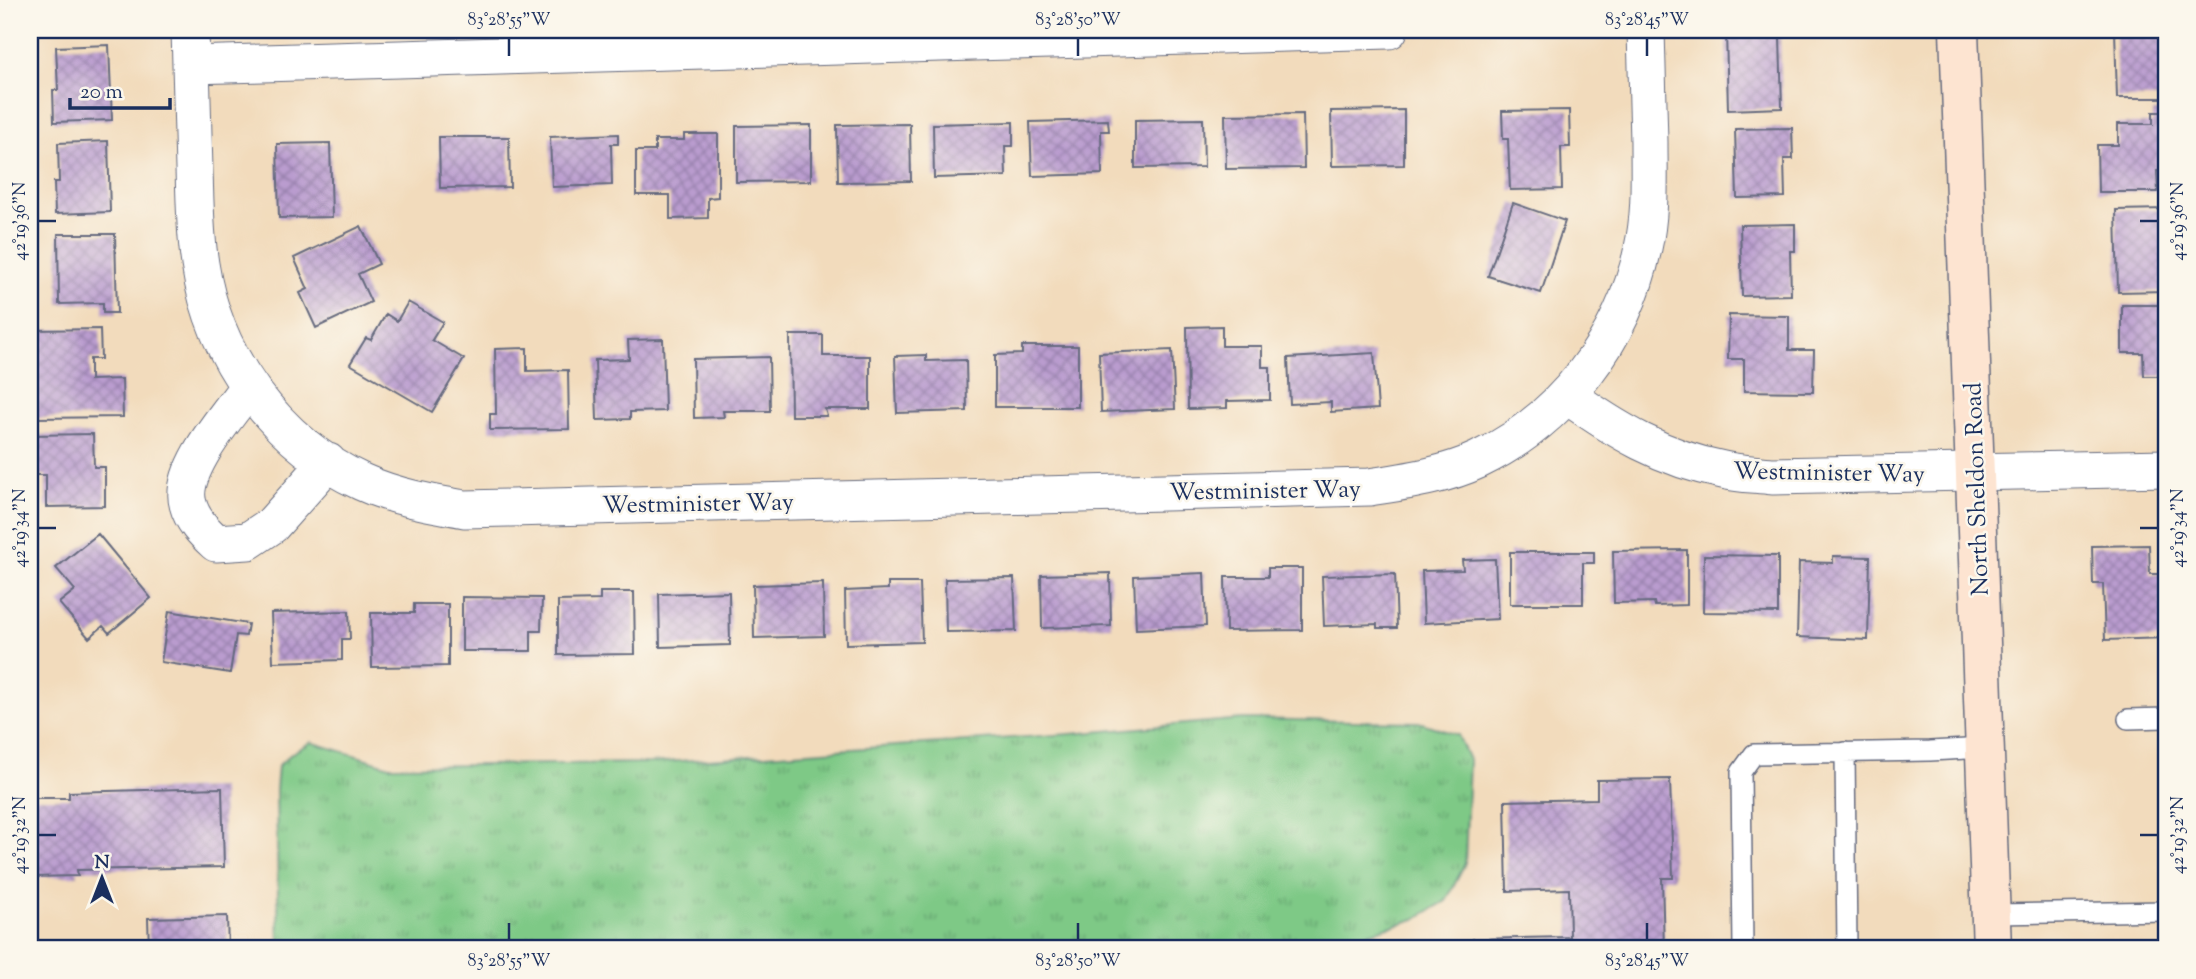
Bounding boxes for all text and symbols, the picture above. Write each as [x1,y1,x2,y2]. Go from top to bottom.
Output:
text: 83°28'55"W [468,8,550,34]
text: 83°28'50"W [1035,8,1121,34]
text: 83°28'45"W [1605,8,1689,34]
scale bar [70,66,170,110]
text: 20 m [80,78,123,108]
text: 42°19'36"N [8,182,34,260]
text: 42°19'36"N [2166,182,2192,260]
street label: North Sheldon Road [1957,381,1999,596]
street label: Westminister Way [1733,455,1925,493]
street label: Westminister Way [1169,473,1361,511]
street label: Westminister Way [602,486,794,524]
text: 42°19'34"N [8,489,34,567]
text: 42°19'34"N [2166,489,2192,567]
text: 42°19'32"N [8,796,34,874]
text: 42°19'32"N [2166,796,2192,874]
north arrow [66,842,136,912]
text: N [94,850,110,877]
text: 83°28'55"W [468,949,550,975]
text: 83°28'50"W [1035,949,1121,975]
text: 83°28'45"W [1605,949,1689,975]

